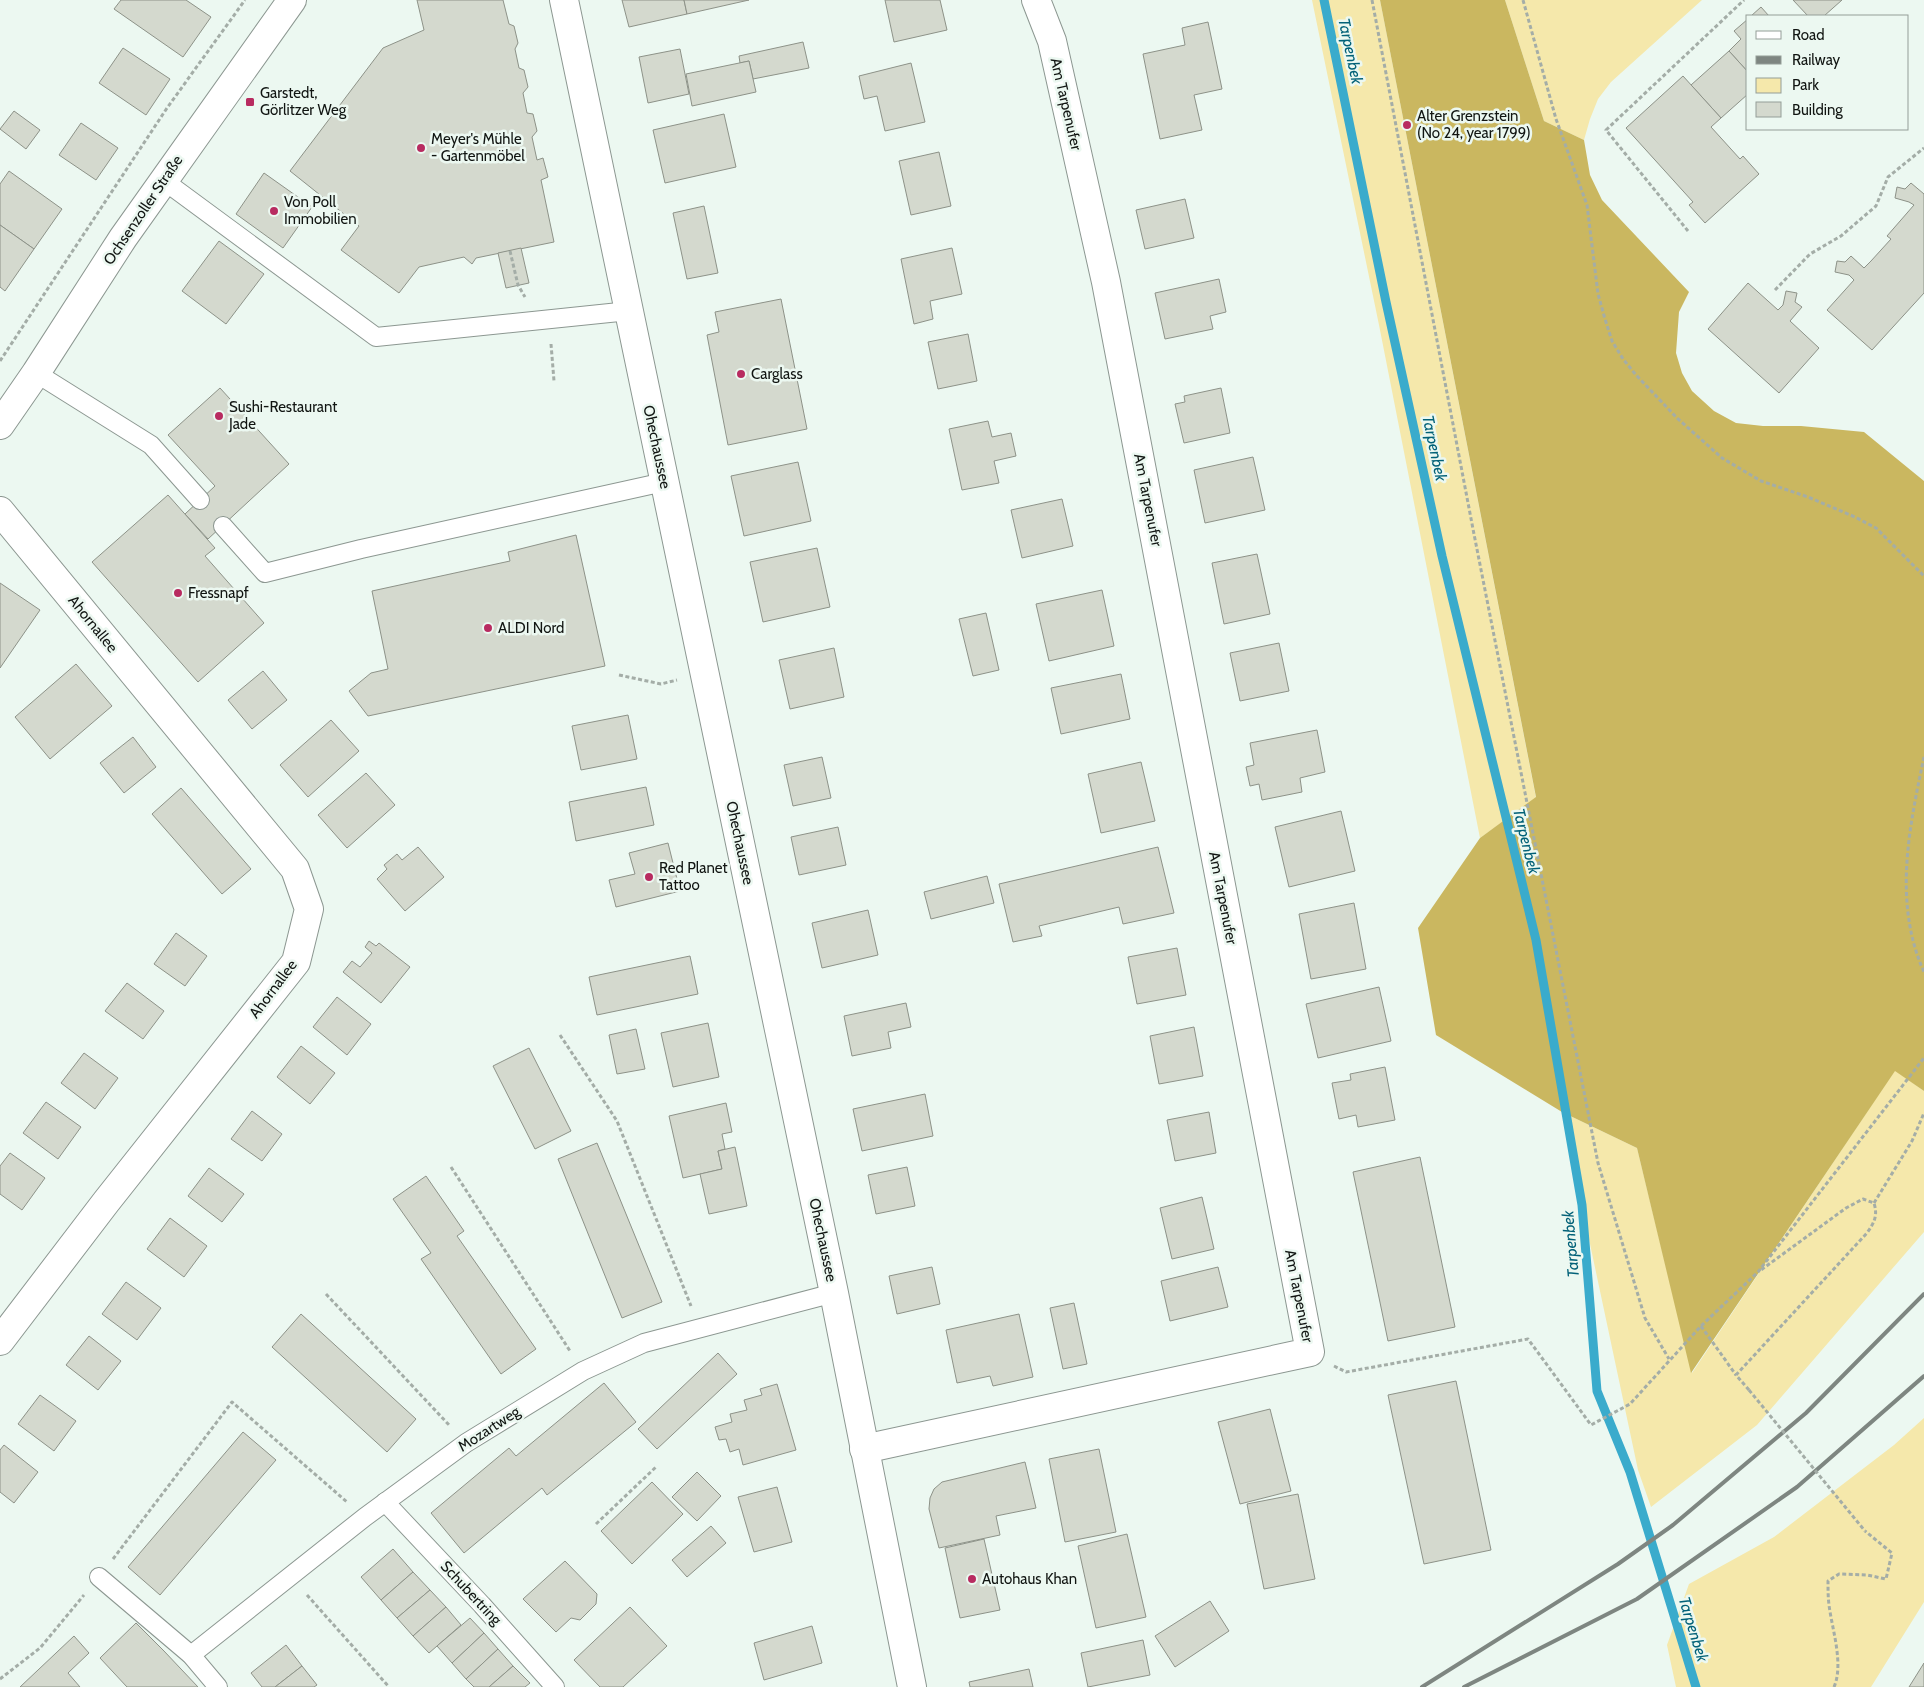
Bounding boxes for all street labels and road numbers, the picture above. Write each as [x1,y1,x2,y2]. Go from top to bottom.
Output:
street label: Am Tarpenufer [1047,56,1085,152]
street label: Ochsenzoller Straße [100,152,187,268]
street label: Ohechaussee [639,404,675,491]
street label: Am Tarpenufer [1130,452,1166,548]
street label: Ahornallee [65,592,122,656]
street label: Ohechaussee [722,800,758,887]
street label: Am Tarpenufer [1205,850,1241,946]
street label: Ahornallee [245,956,301,1022]
street label: Ohechaussee [805,1197,841,1284]
street label: Am Tarpenufer [1281,1248,1317,1344]
street label: Mozartweg [455,1402,524,1456]
street label: Schubertring [437,1557,506,1629]

